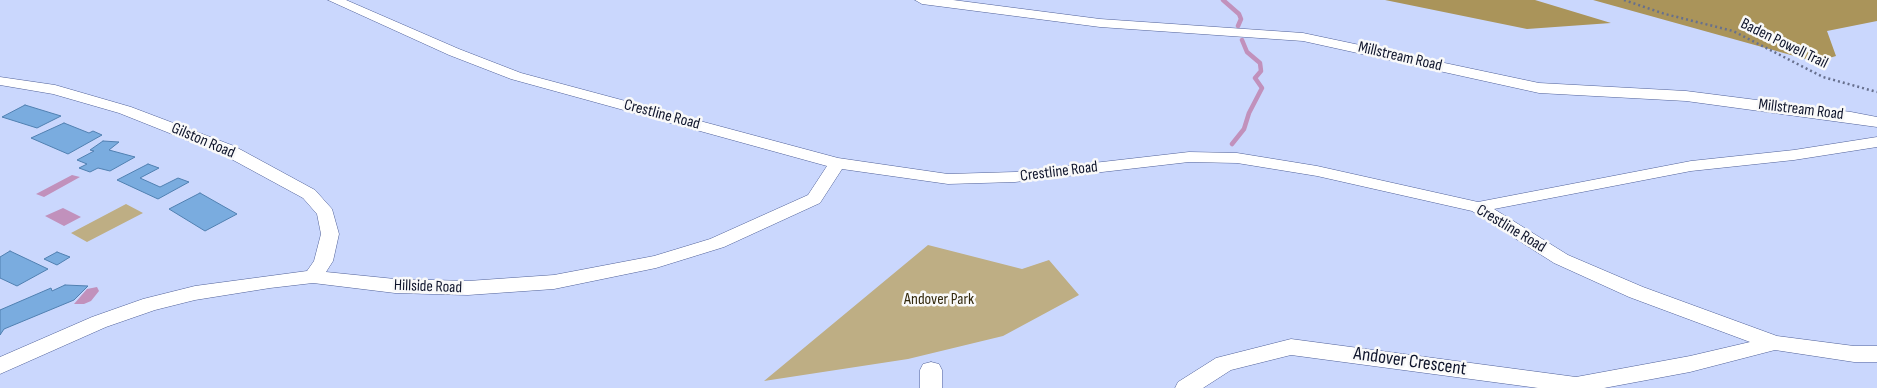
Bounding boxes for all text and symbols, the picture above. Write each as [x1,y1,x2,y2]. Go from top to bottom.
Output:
street label: Baden Powell Trail [1737,15,1831,73]
street label: Millstream Road [1356,38,1444,76]
street label: Millstream Road [1757,95,1845,125]
street label: Crestline Road [622,96,702,134]
street label: Gilston Road [168,119,238,163]
street label: Crestline Road [1019,158,1099,186]
street label: Crestline Road [1473,201,1549,257]
street label: Hillside Road [394,276,462,298]
park label: Andover Park [904,290,974,310]
street label: Andover Crescent [1352,343,1468,381]

